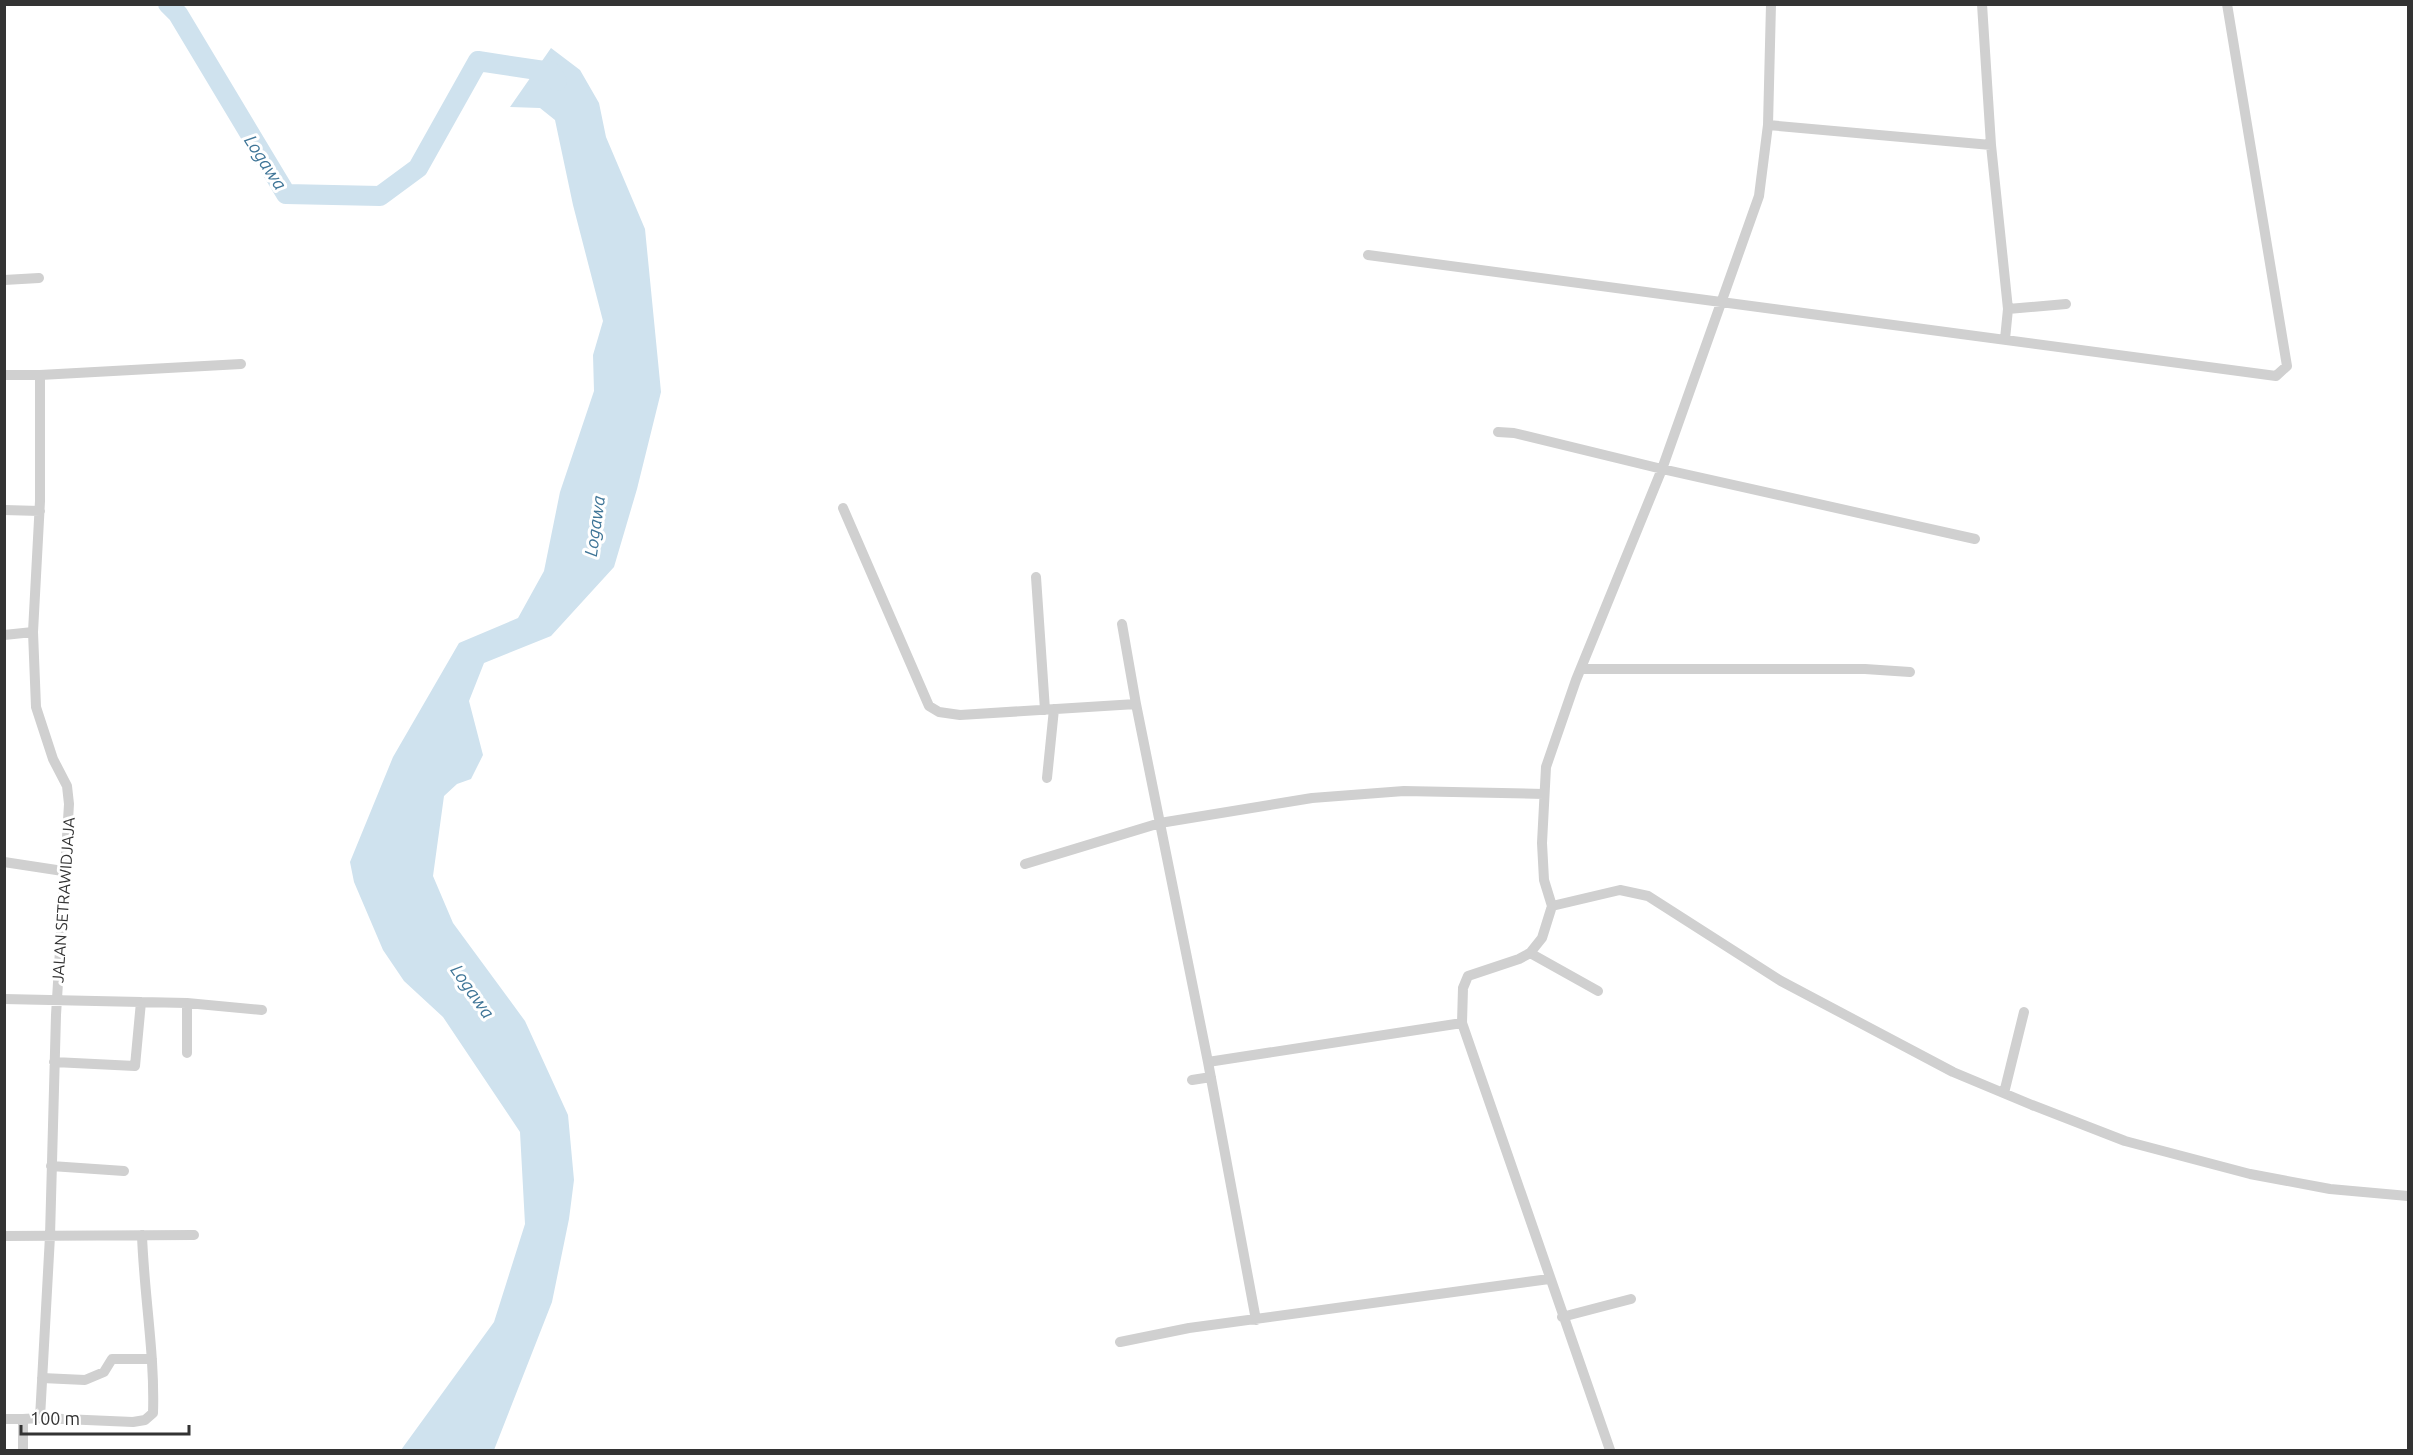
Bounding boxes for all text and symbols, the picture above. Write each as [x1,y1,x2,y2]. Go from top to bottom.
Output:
water label: Logawa [241,131,291,193]
water label: Logawa [580,494,608,558]
street label: JALAN SETRAWIDJAJA [48,816,78,983]
water label: Logawa [447,960,499,1022]
scale bar [21,1398,189,1436]
text: 100 m [30,1408,80,1428]

